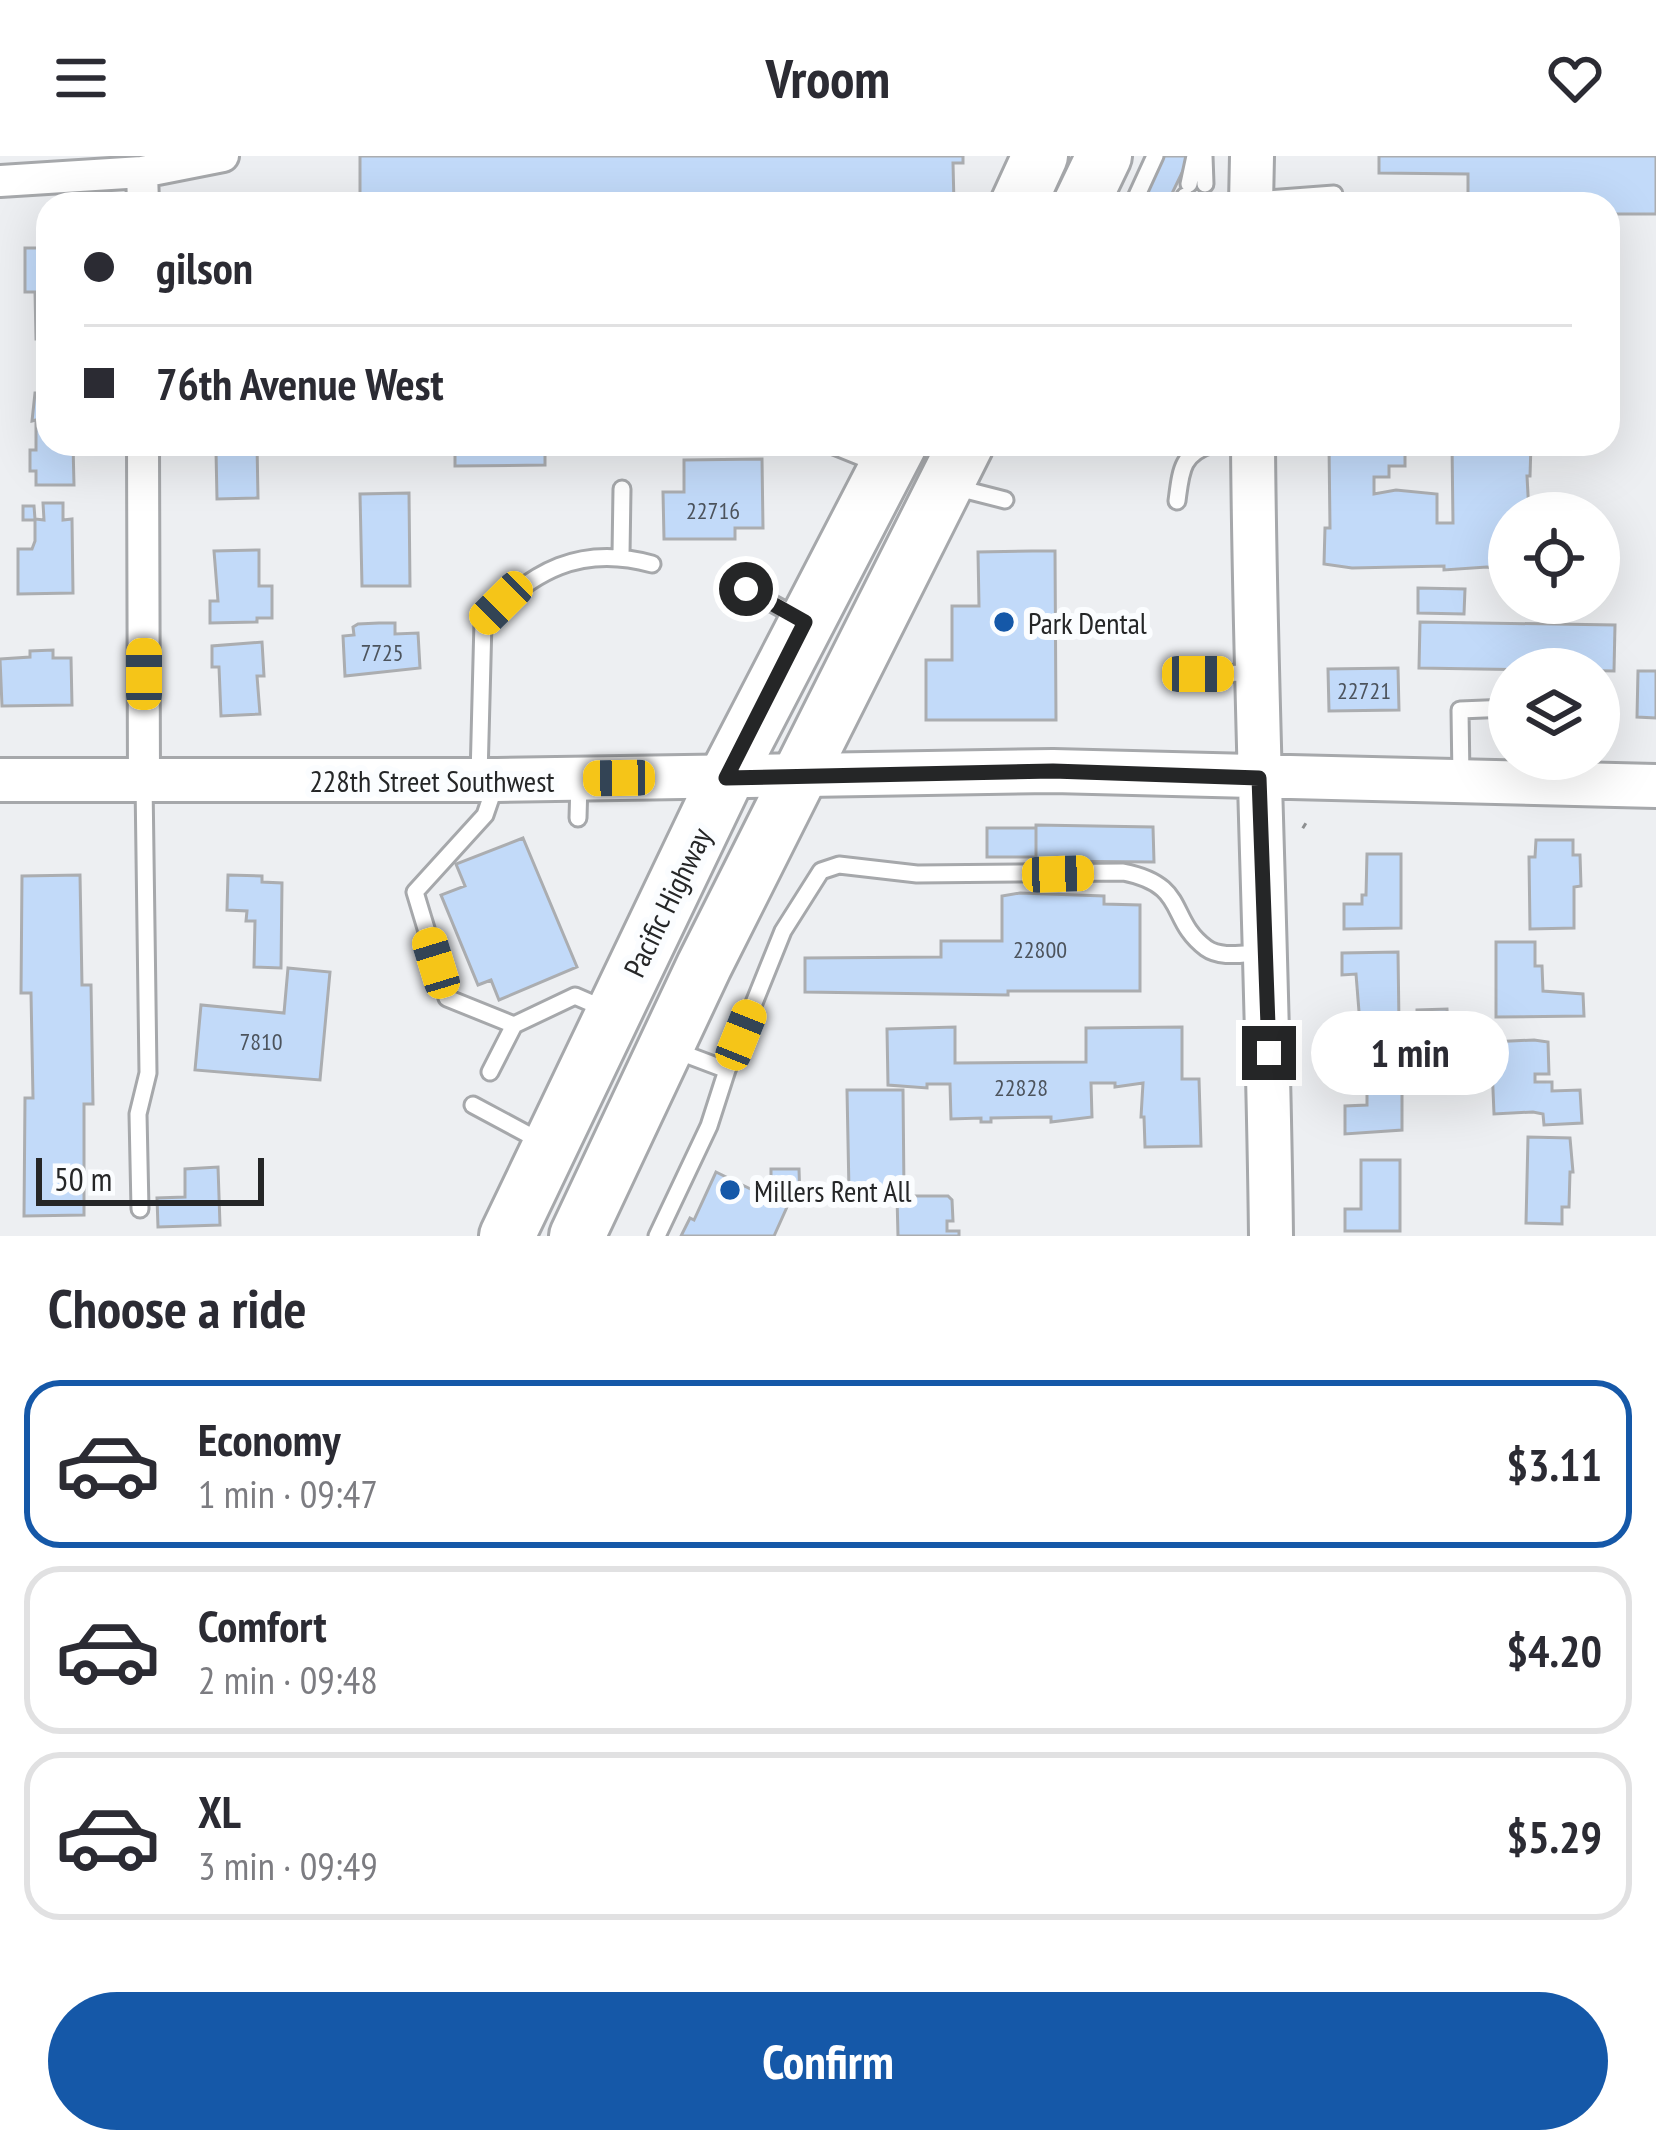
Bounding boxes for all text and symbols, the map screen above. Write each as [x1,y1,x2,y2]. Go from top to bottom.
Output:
text: Vroom [766,43,890,113]
icon: menu [48,45,114,111]
icon: heart [1542,45,1608,111]
text: gilson [156,238,253,296]
text: 76th Avenue West [156,354,444,412]
map controls [1488,492,1620,780]
button: locate [1488,492,1620,624]
house number: 22716 [686,495,740,526]
route start [719,562,773,616]
car [463,565,539,641]
place label: Park Dental [1028,603,1147,642]
marker: Park Dental [991,609,1017,635]
house number: 7725 [360,637,404,668]
car [126,638,162,710]
button: layers [1488,648,1620,780]
car [1162,656,1234,692]
house number: 22721 [1337,675,1391,706]
car [583,759,655,797]
street label: 228th Street Southwest [309,761,555,800]
street label: Pacific Highway [614,820,720,983]
car [1021,855,1095,893]
car [408,923,464,1003]
house number: 22800 [1013,934,1067,965]
car [711,995,771,1075]
callout: 1 min [1311,1011,1509,1095]
house number: 7810 [239,1026,283,1057]
route end [1242,1026,1296,1080]
text: 1 min [1371,1027,1449,1078]
house number: 22828 [994,1072,1048,1103]
scale bar [36,1152,264,1205]
text: 50 m [54,1157,112,1200]
place label: Millers Rent All [754,1171,911,1210]
marker: Millers Rent All [717,1177,743,1203]
text: Choose a ride [48,1273,307,1343]
icon: car [54,1410,162,1518]
text: Economy [198,1410,341,1468]
text: $3.11 [1506,1435,1602,1493]
text: 1 min · 09:47 [198,1468,378,1519]
icon: car [54,1596,162,1704]
text: Comfort [198,1596,327,1654]
text: $4.20 [1506,1621,1602,1679]
text: 2 min · 09:48 [198,1654,378,1705]
icon: car [54,1782,162,1890]
text: XL [198,1782,241,1840]
text: $5.29 [1506,1807,1602,1865]
text: 3 min · 09:49 [198,1840,378,1891]
button: Confirm [48,1992,1608,2130]

